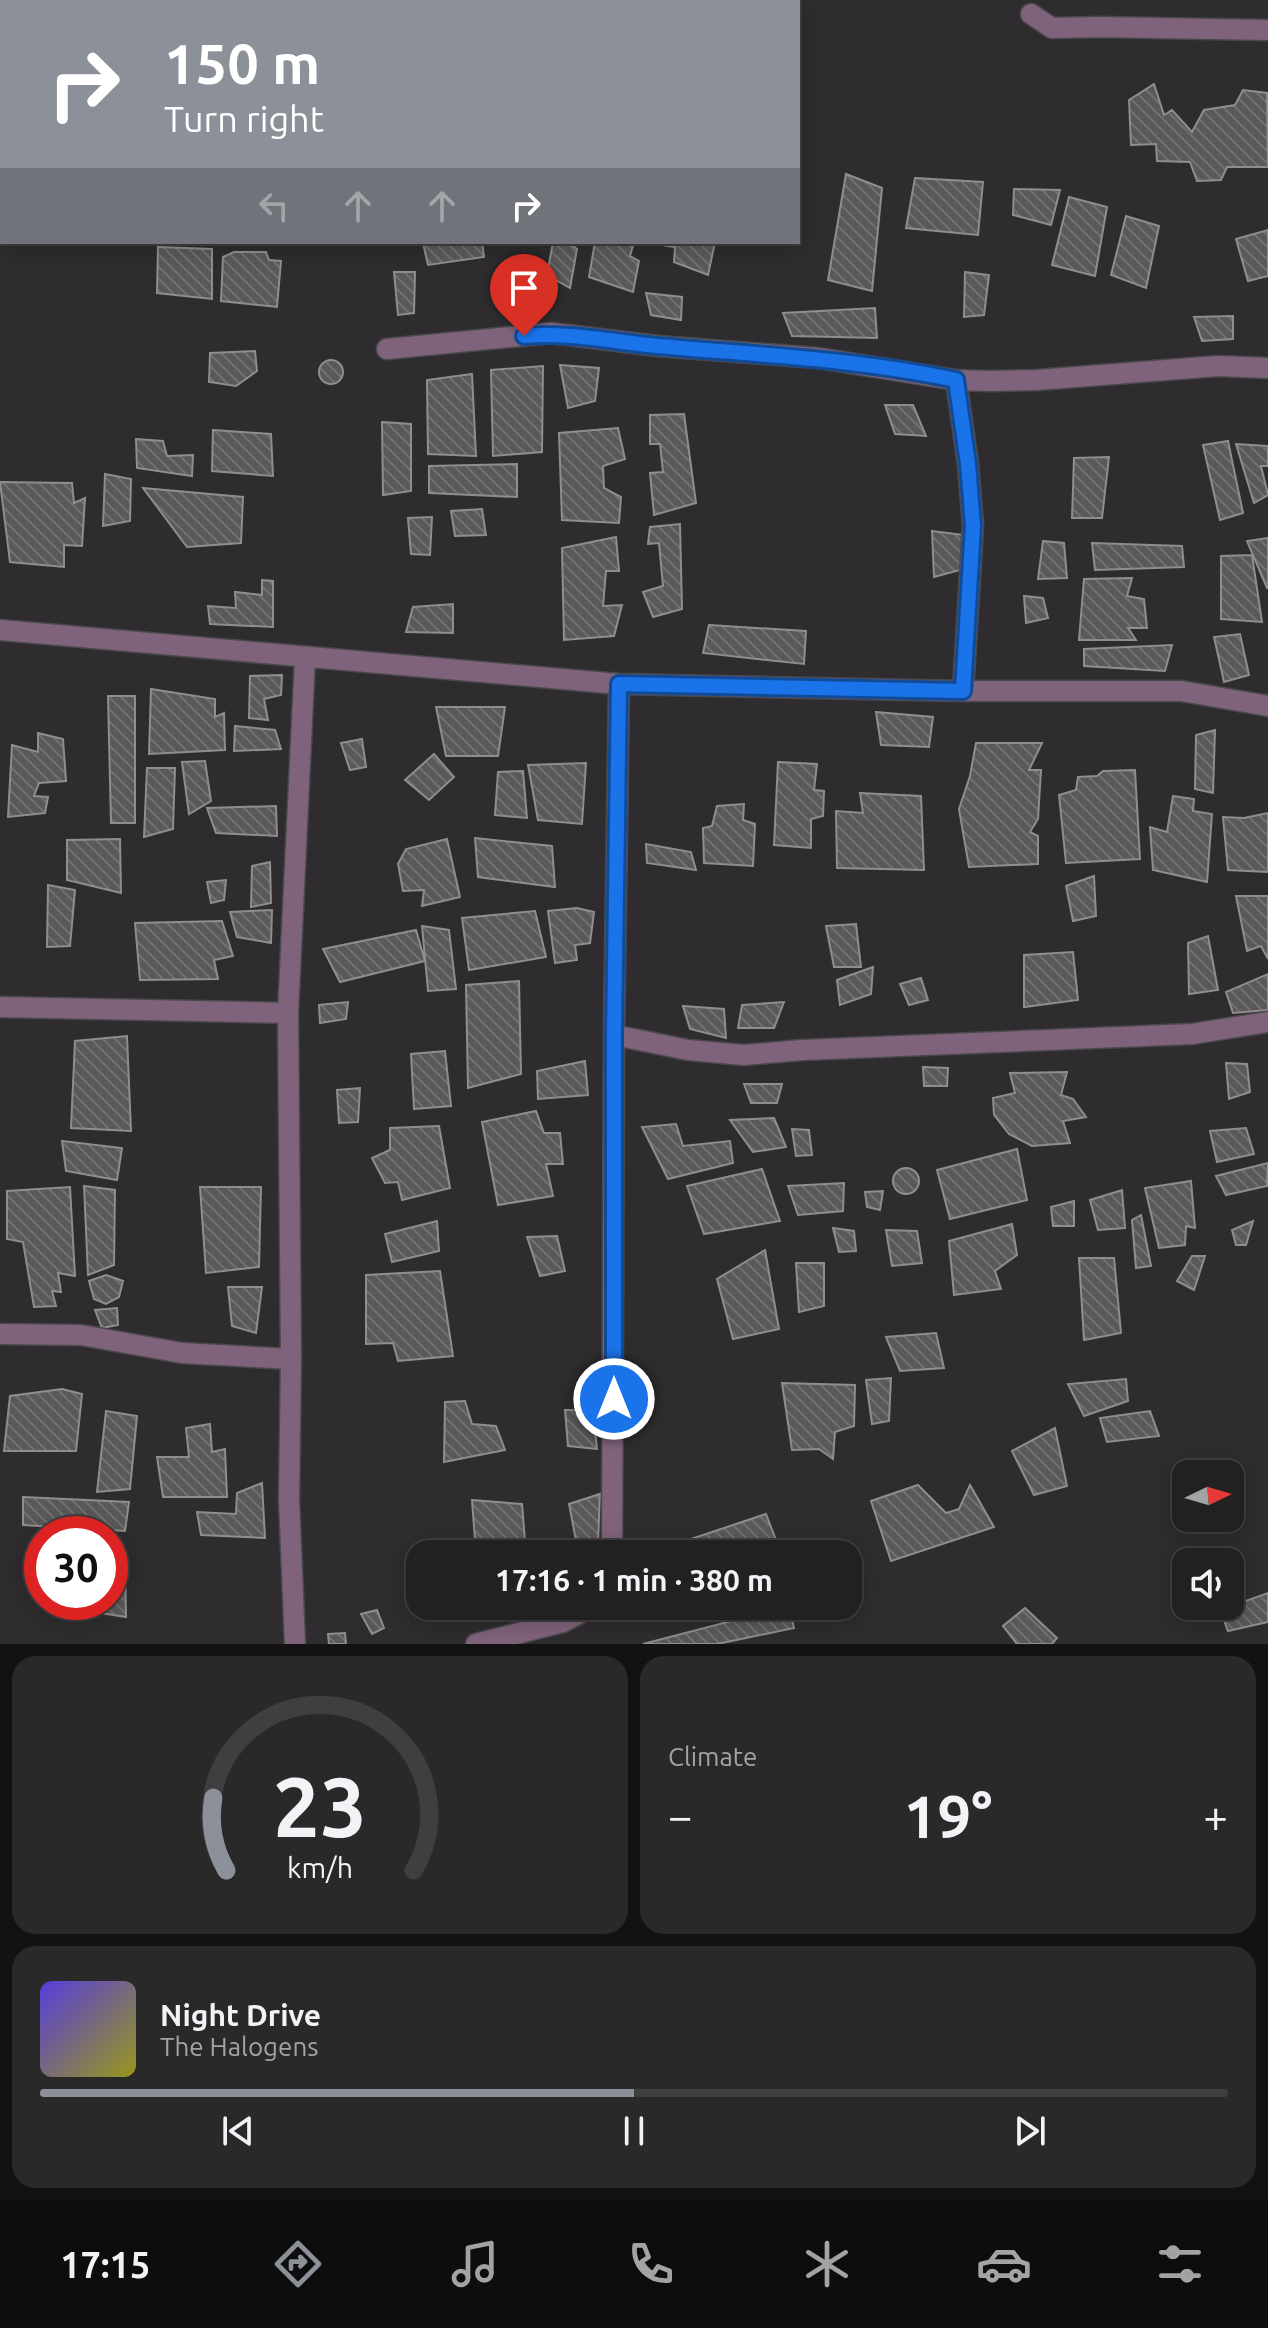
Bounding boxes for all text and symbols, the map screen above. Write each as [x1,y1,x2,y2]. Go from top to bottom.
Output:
icon: right [32,32,136,136]
text: 150 m [164,32,320,95]
text: Turn right [164,98,324,139]
icon: left [252,184,296,228]
icon: ahead [336,184,380,228]
icon: ahead [420,184,464,228]
icon: right [504,184,548,228]
pin [490,254,558,336]
icon: arrive [502,266,546,310]
position arrow [572,1357,656,1441]
north arrow [1172,1460,1244,1532]
map controls [1172,1460,1244,1620]
speed limit sign: 30 [24,1516,128,1620]
button: sound [1172,1548,1244,1620]
text: 17:16 · 1 min · 380 m [495,1563,773,1597]
text: Climate [668,1742,757,1771]
text: 23 [273,1759,367,1853]
text: 19° [904,1782,992,1849]
text: − [668,1791,693,1840]
text: + [1203,1791,1228,1840]
text: km/h [287,1851,353,1883]
text: Night Drive [160,1998,321,2032]
text: The Halogens [160,2032,319,2061]
icon: previous [216,2109,260,2153]
icon: pause [612,2109,656,2153]
icon: next [1008,2109,1052,2153]
icon: directions [270,2236,326,2292]
icon: music [447,2236,503,2292]
icon: phone [623,2236,679,2292]
icon: climate [799,2236,855,2292]
icon: car [976,2236,1032,2292]
icon: filters [1152,2236,1208,2292]
text: 17:15 [60,2244,150,2285]

